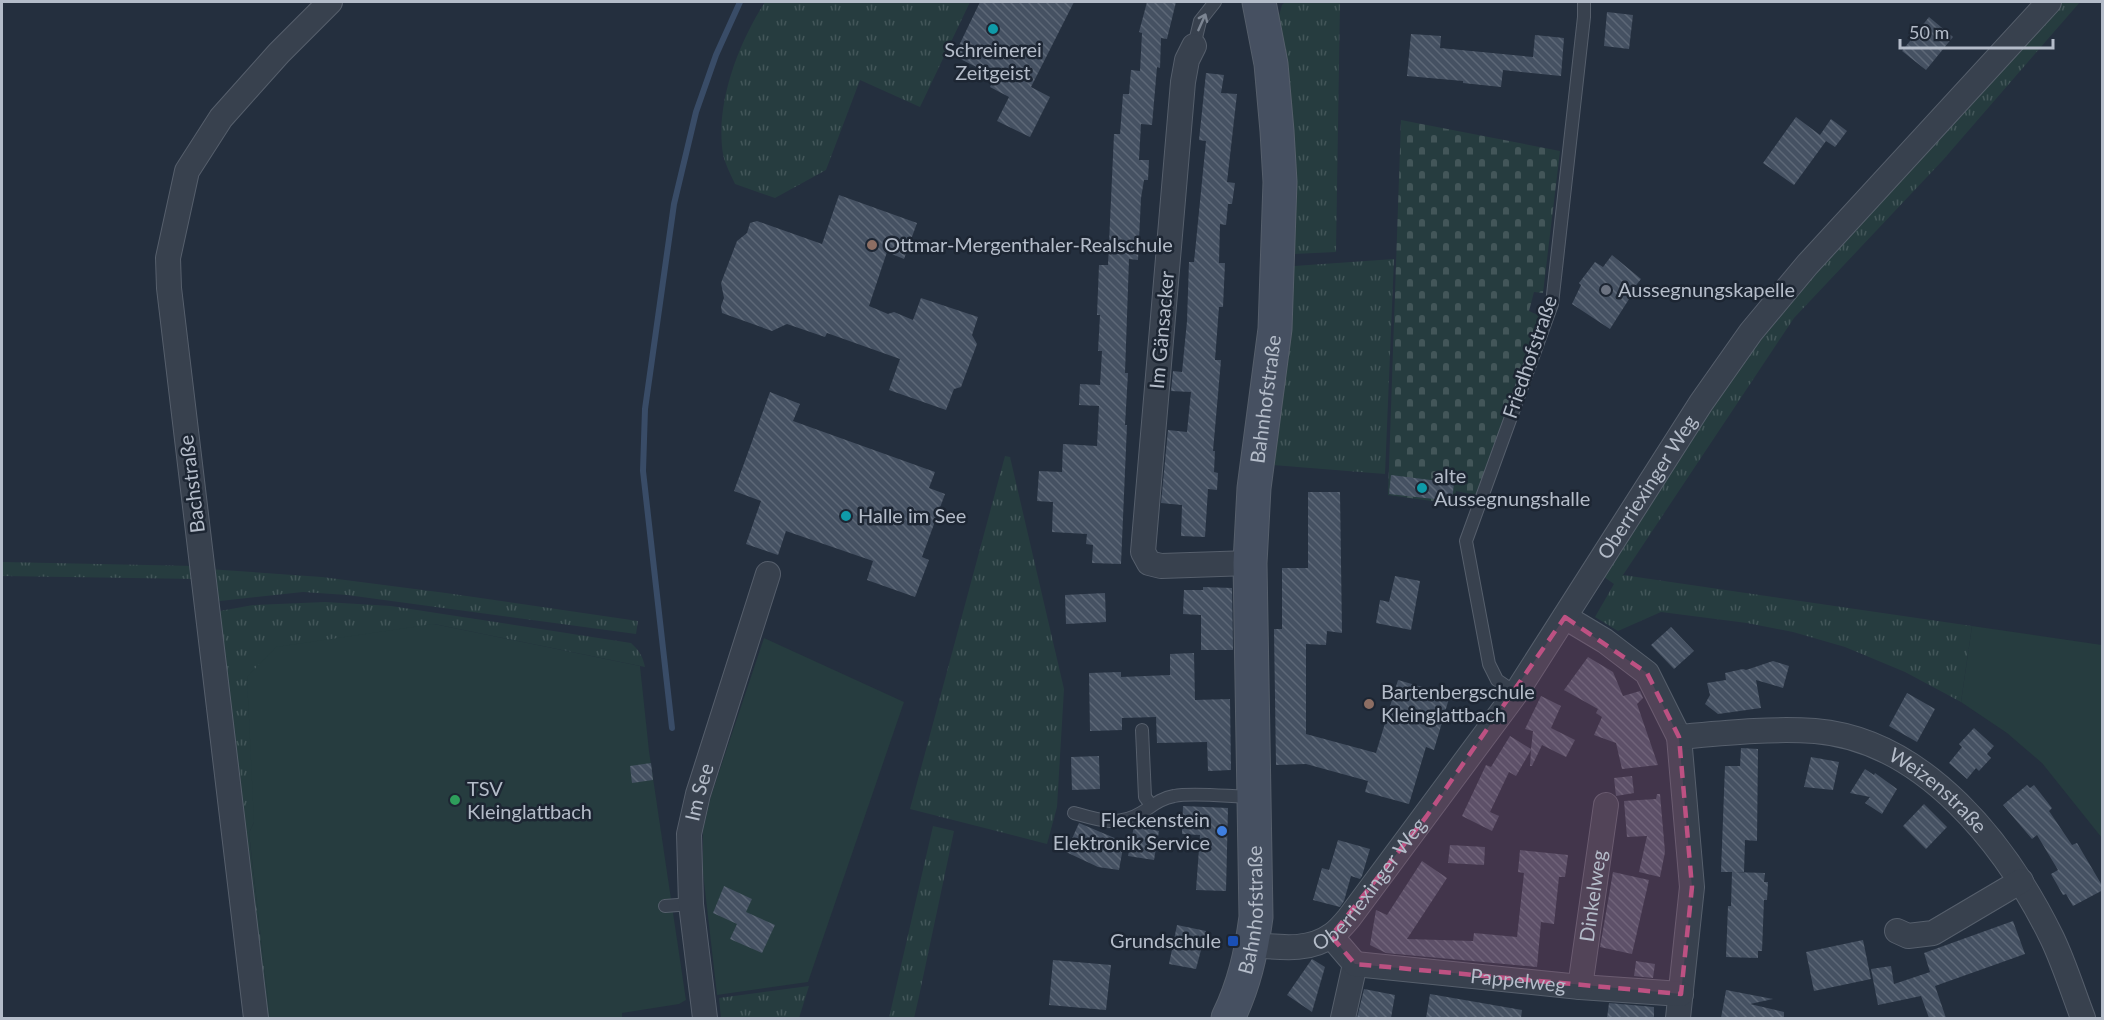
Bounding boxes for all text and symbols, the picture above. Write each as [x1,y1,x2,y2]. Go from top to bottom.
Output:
scale bar [1900,12,2053,50]
one-way arrow [1196,14,1208,32]
text: 50 m [1909,21,1949,43]
marker: Schreinerei Zeitgeist [986,22,1000,36]
place label: Schreinerei Zeitgeist [944,37,1042,84]
place label: Ottmar-Mergenthaler-Realschule [884,232,1173,256]
marker: Ottmar-Mergenthaler-Realschule [865,238,879,252]
street label: Im Gänsacker [1144,269,1178,390]
place label: Aussegnungskapelle [1618,277,1795,301]
marker: Aussegnungskapelle [1599,283,1613,297]
street label: Friedhofstraße [1497,292,1561,421]
street label: Bahnhofstraße [1244,333,1285,465]
street label: Oberriexinger Weg [1592,410,1701,563]
street label: Bachstraße [173,434,209,534]
place label: alte Aussegnungshalle [1434,463,1590,510]
marker: alte Aussegnungshalle [1415,481,1429,495]
place label: Halle im See [858,503,966,527]
marker: Halle im See [839,509,853,523]
place label: Bartenbergschule Kleinglattbach [1381,679,1535,726]
marker: Bartenbergschule Kleinglattbach [1362,697,1376,711]
street label: Weizenstraße [1885,742,1993,837]
street label: Im See [679,760,718,823]
place label: TSV Kleinglattbach [467,776,592,823]
marker: TSV Kleinglattbach [448,793,462,807]
place label: Fleckenstein Elektronik Service [1053,807,1210,854]
street label: Oberriexinger Weg [1308,813,1430,955]
marker: Fleckenstein Elektronik Service [1215,824,1229,838]
street label: Bahnhofstraße [1232,845,1267,977]
street label: Dinkelweg [1574,848,1610,943]
place label: Grundschule [1110,928,1221,952]
marker: Grundschule [1226,934,1240,948]
street label: Pappelweg [1469,963,1567,996]

